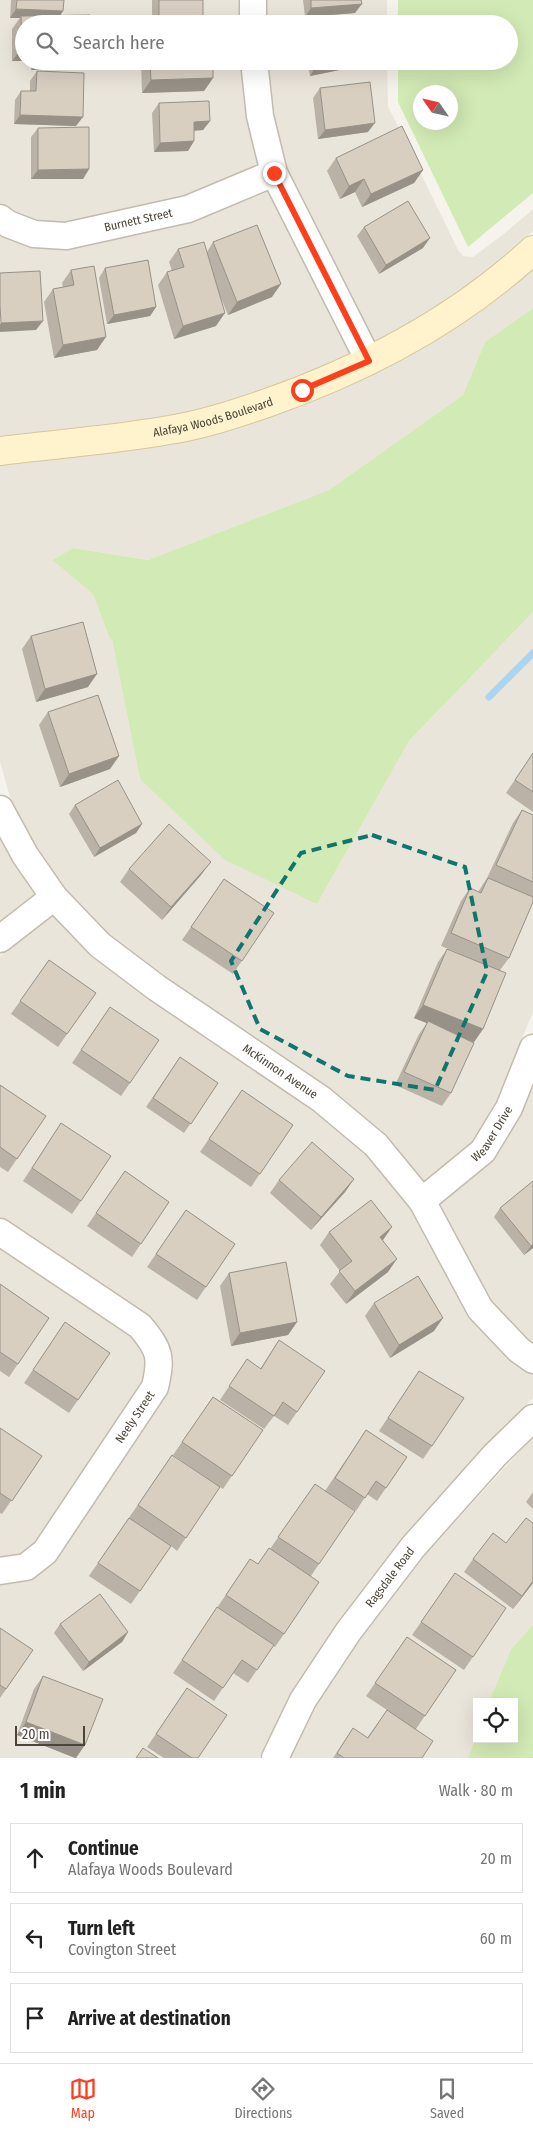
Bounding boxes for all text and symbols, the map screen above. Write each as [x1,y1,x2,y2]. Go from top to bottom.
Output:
search box [15,15,518,70]
icon: search [33,29,61,57]
text: Search here [73,31,165,54]
north arrow [413,85,458,130]
route end [263,162,286,185]
street label: Burnett Street [103,206,174,234]
route start [291,379,314,402]
street label: Alafaya Woods Boulevard [152,394,275,440]
street label: McKinnon Avenue [240,1041,320,1102]
street label: Weaver Drive [469,1104,516,1165]
street label: Neely Street [112,1388,158,1446]
street label: Ragsdale Road [363,1544,417,1610]
map controls [473,1698,518,1743]
button: locate [473,1698,518,1743]
scale bar [15,1723,85,1746]
text: 20 m [22,1726,50,1743]
text: 1 min [20,1778,66,1804]
text: Walk · 80 m [439,1781,513,1800]
text: Continue [68,1837,139,1860]
icon: ahead [21,1844,49,1872]
text: 20 m [481,1849,512,1868]
text: Alafaya Woods Boulevard [68,1860,233,1879]
text: Turn left [68,1917,135,1940]
icon: left [21,1924,49,1952]
text: 60 m [480,1929,512,1948]
text: Covington Street [68,1940,176,1959]
icon: arrive [21,2004,49,2032]
text: Arrive at destination [68,2007,231,2030]
tab: Map [69,2075,97,2122]
tab: Directions [234,2075,292,2122]
tab: Saved [430,2075,464,2122]

